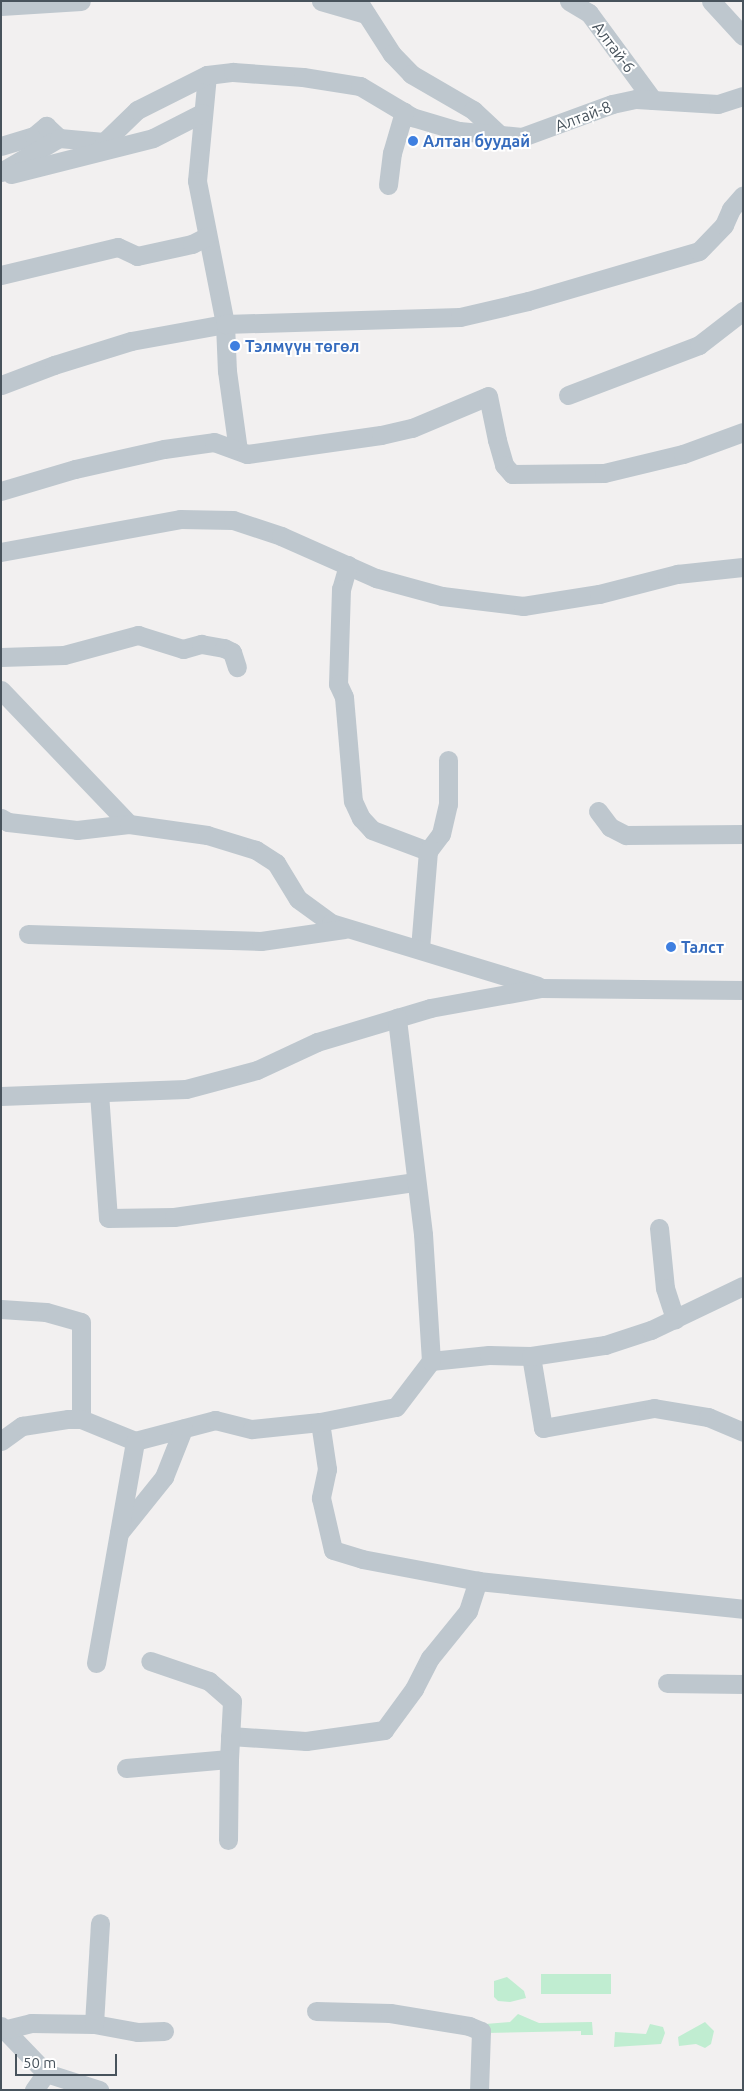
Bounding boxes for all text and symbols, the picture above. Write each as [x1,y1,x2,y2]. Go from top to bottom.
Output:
street label: Алтай-6 [589,18,639,76]
street label: Алтай-8 [552,97,614,135]
place label: Алтан буудай [423,131,530,151]
marker: Алтан буудай [407,135,419,147]
place label: Тэлмүүн төгөл [245,336,359,356]
marker: Тэлмүүн төгөл [229,340,241,352]
place label: Талст [681,937,724,957]
marker: Талст [665,941,677,953]
scale bar [18,2044,120,2076]
text: 50 m [23,2054,56,2071]

